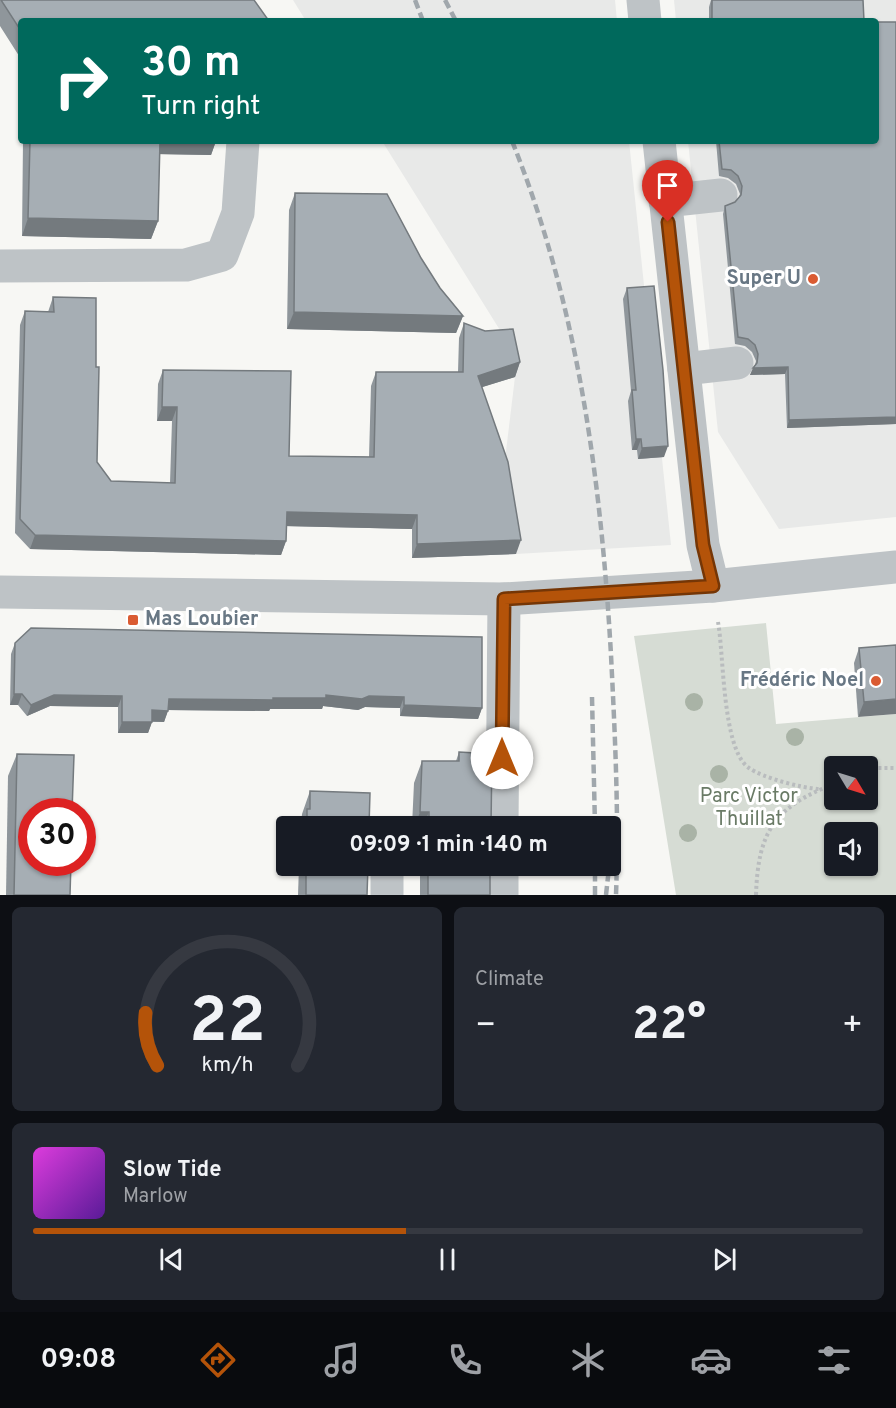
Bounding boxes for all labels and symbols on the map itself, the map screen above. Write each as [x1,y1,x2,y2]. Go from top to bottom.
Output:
pin [642,160,693,222]
place label: Super U [726,266,801,292]
marker: Super U [806,272,820,286]
place label: Mas Loubier [145,607,259,633]
marker: Mas Loubier [126,613,140,627]
place label: Frédéric Noel [740,668,864,694]
marker: Frédéric Noel [869,674,883,688]
position arrow [470,726,534,790]
north arrow [824,756,878,810]
park label: Parc Victor Thuillat [700,784,798,833]
speed limit sign: 30 [18,798,96,876]

